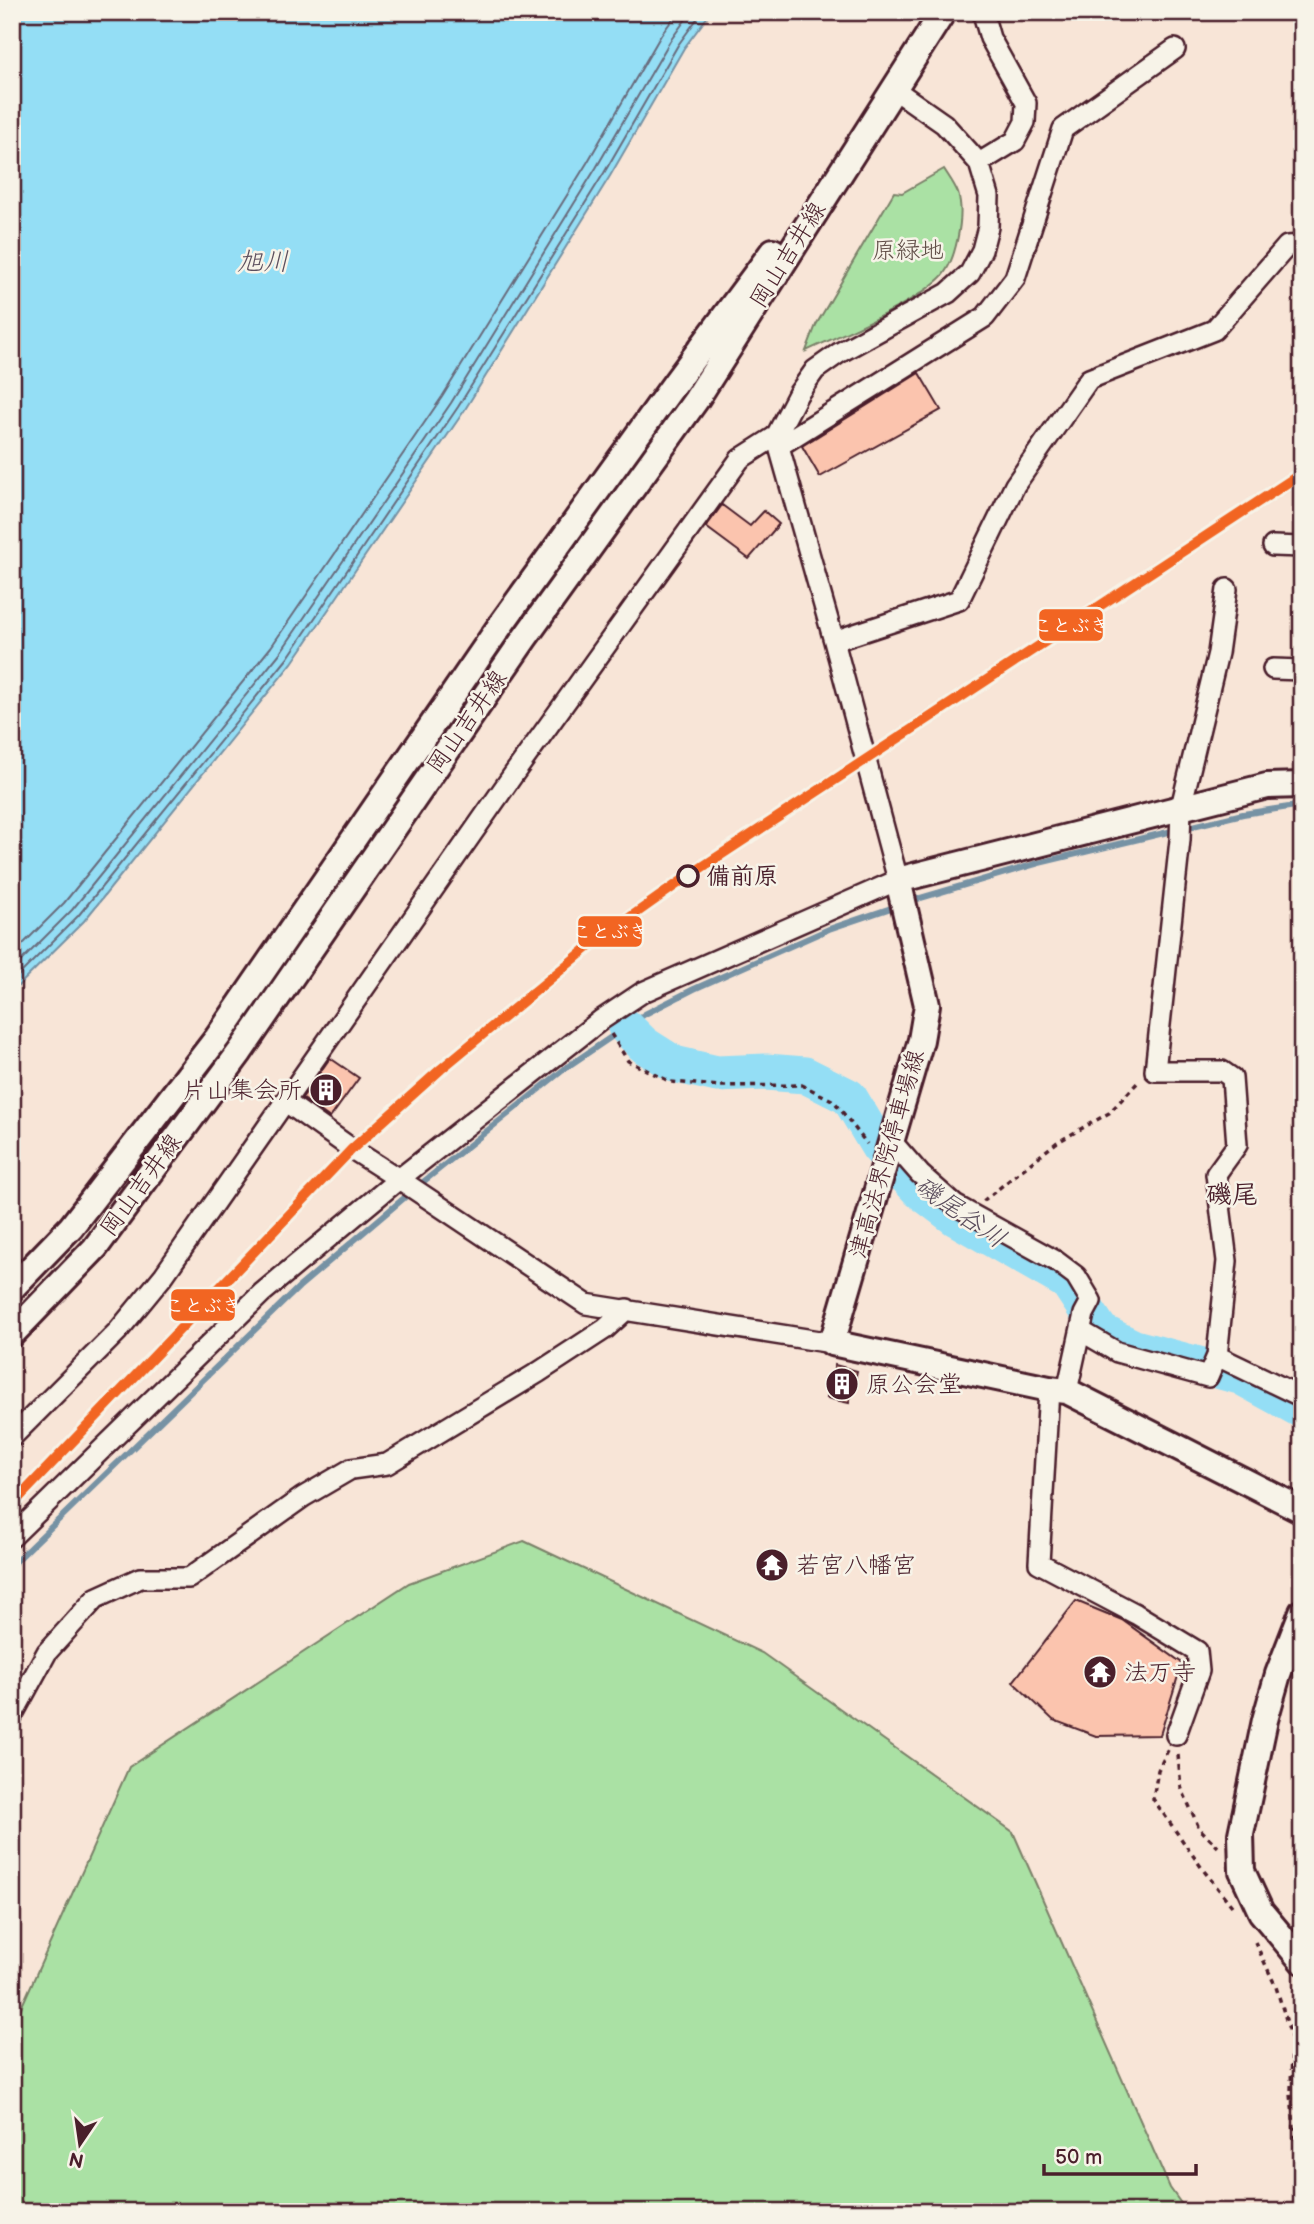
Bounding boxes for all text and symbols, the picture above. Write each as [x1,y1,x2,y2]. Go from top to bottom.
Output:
street label: 岡山吉井線 [744,196,832,314]
park label: 原緑地 [872,236,944,265]
water label: 旭川 [237,247,289,278]
line badge: ことぶき [1038,608,1104,642]
text: ことぶき [1033,615,1109,638]
street label: 岡山吉井線 [421,665,513,779]
place label: 備前原 [706,862,778,891]
marker: 備前原 [677,865,699,887]
line badge: ことぶき [577,915,643,948]
text: ことぶき [572,921,648,944]
street label: 津高法界院停車場線 [843,1046,931,1262]
building icon: 片山集会所 [307,1071,345,1109]
place label: 片山集会所 [182,1076,302,1105]
street label: 岡山吉井線 [94,1128,188,1242]
water label: 磯尾谷川 [909,1170,1011,1256]
district label: 磯尾 [1206,1180,1258,1211]
line badge: ことぶき [170,1288,236,1322]
text: ことぶき [165,1295,241,1318]
building icon: 原公会堂 [823,1365,861,1403]
place label: 原公会堂 [866,1370,962,1399]
temple icon: 若宮八幡宮 [753,1546,791,1584]
place label: 若宮八幡宮 [796,1551,916,1580]
temple icon: 法万寺 [1081,1653,1119,1691]
place label: 法万寺 [1124,1658,1196,1687]
north arrow [46,2108,116,2178]
scale bar [1044,2133,1197,2177]
text: 50 m [1055,2145,1102,2170]
text: N [67,2146,86,2172]

